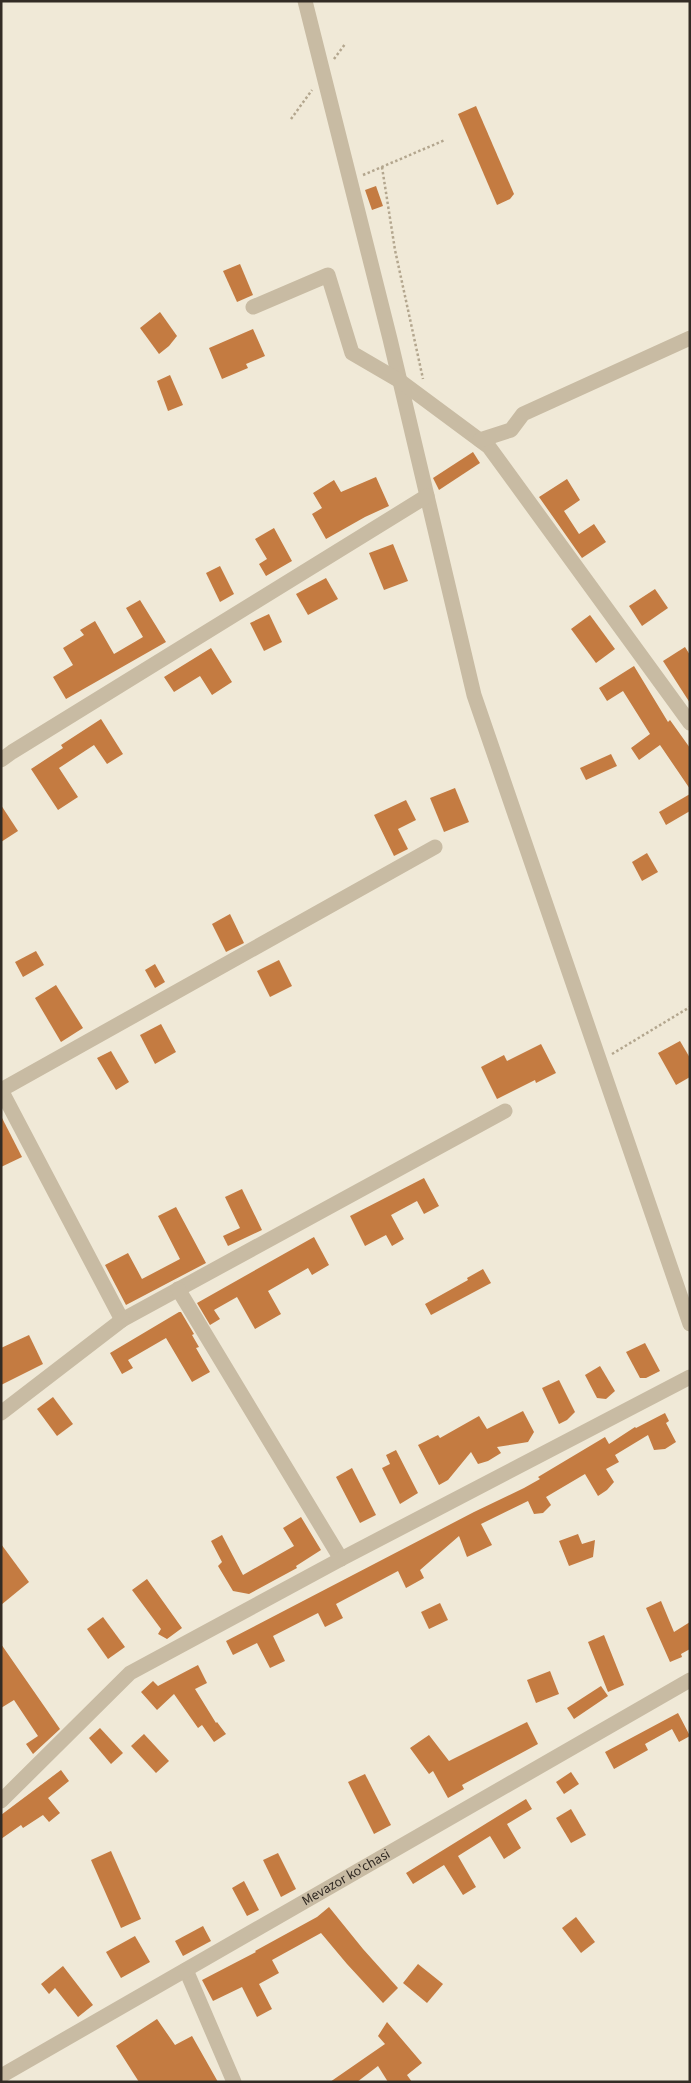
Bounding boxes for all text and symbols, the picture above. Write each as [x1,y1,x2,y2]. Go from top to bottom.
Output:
street label: Mevazor ko'chasi [298,1844,394,1911]

